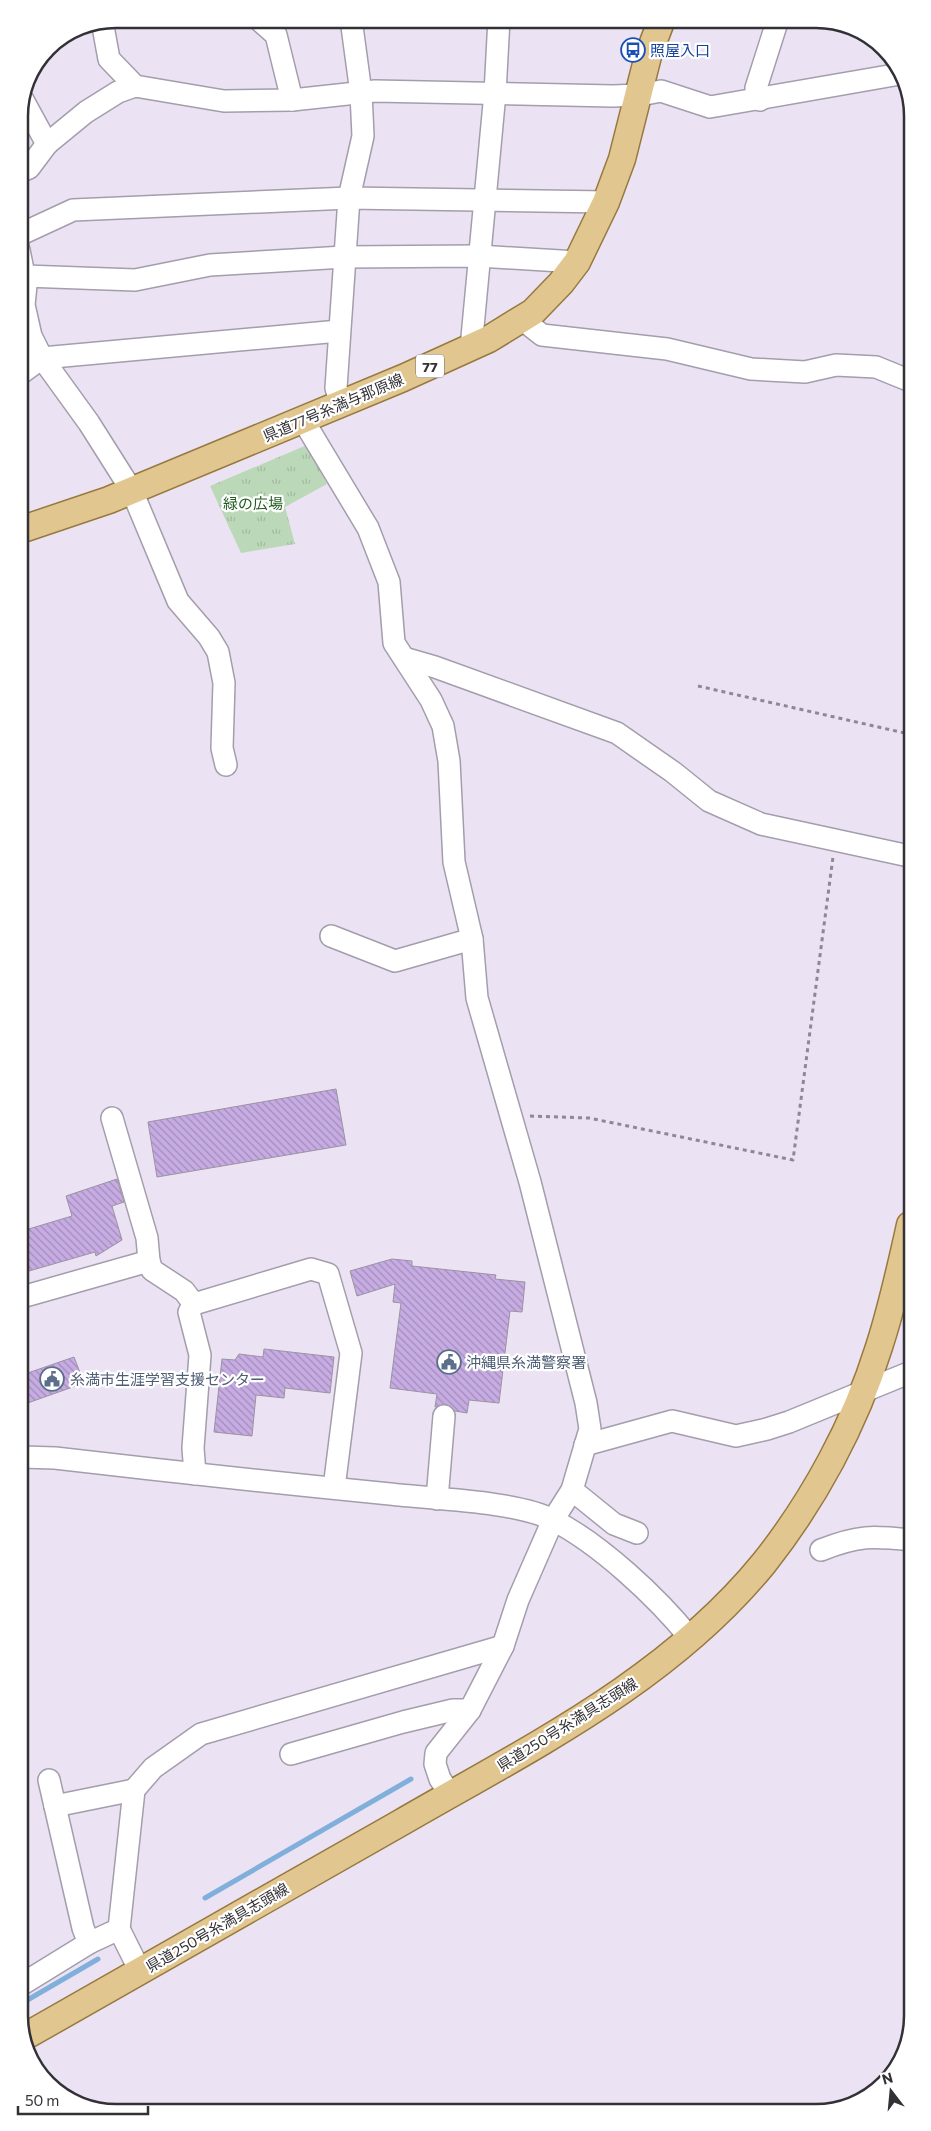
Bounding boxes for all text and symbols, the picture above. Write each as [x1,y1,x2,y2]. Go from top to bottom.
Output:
bus stop icon: 照屋入口 [620,37,646,63]
place label: 照屋入口 [650,41,710,59]
road number: 77 [416,354,444,378]
street label: 県道77号糸満与那原線 [260,369,406,445]
park label: 緑の広場 [223,494,283,512]
public building icon: 沖縄県糸満警察署 [436,1349,462,1375]
place label: 沖縄県糸満警察署 [466,1353,586,1371]
public building icon: 糸満市生涯学習支援センター [39,1366,65,1392]
place label: 糸満市生涯学習支援センター [70,1370,265,1388]
street label: 県道250号糸満具志頭線 [494,1674,640,1774]
street label: 県道250号糸満具志頭線 [142,1879,292,1975]
north arrow [866,2066,916,2116]
text: N [880,2068,895,2088]
scale bar [18,2084,148,2116]
text: 50 m [25,2091,59,2109]

